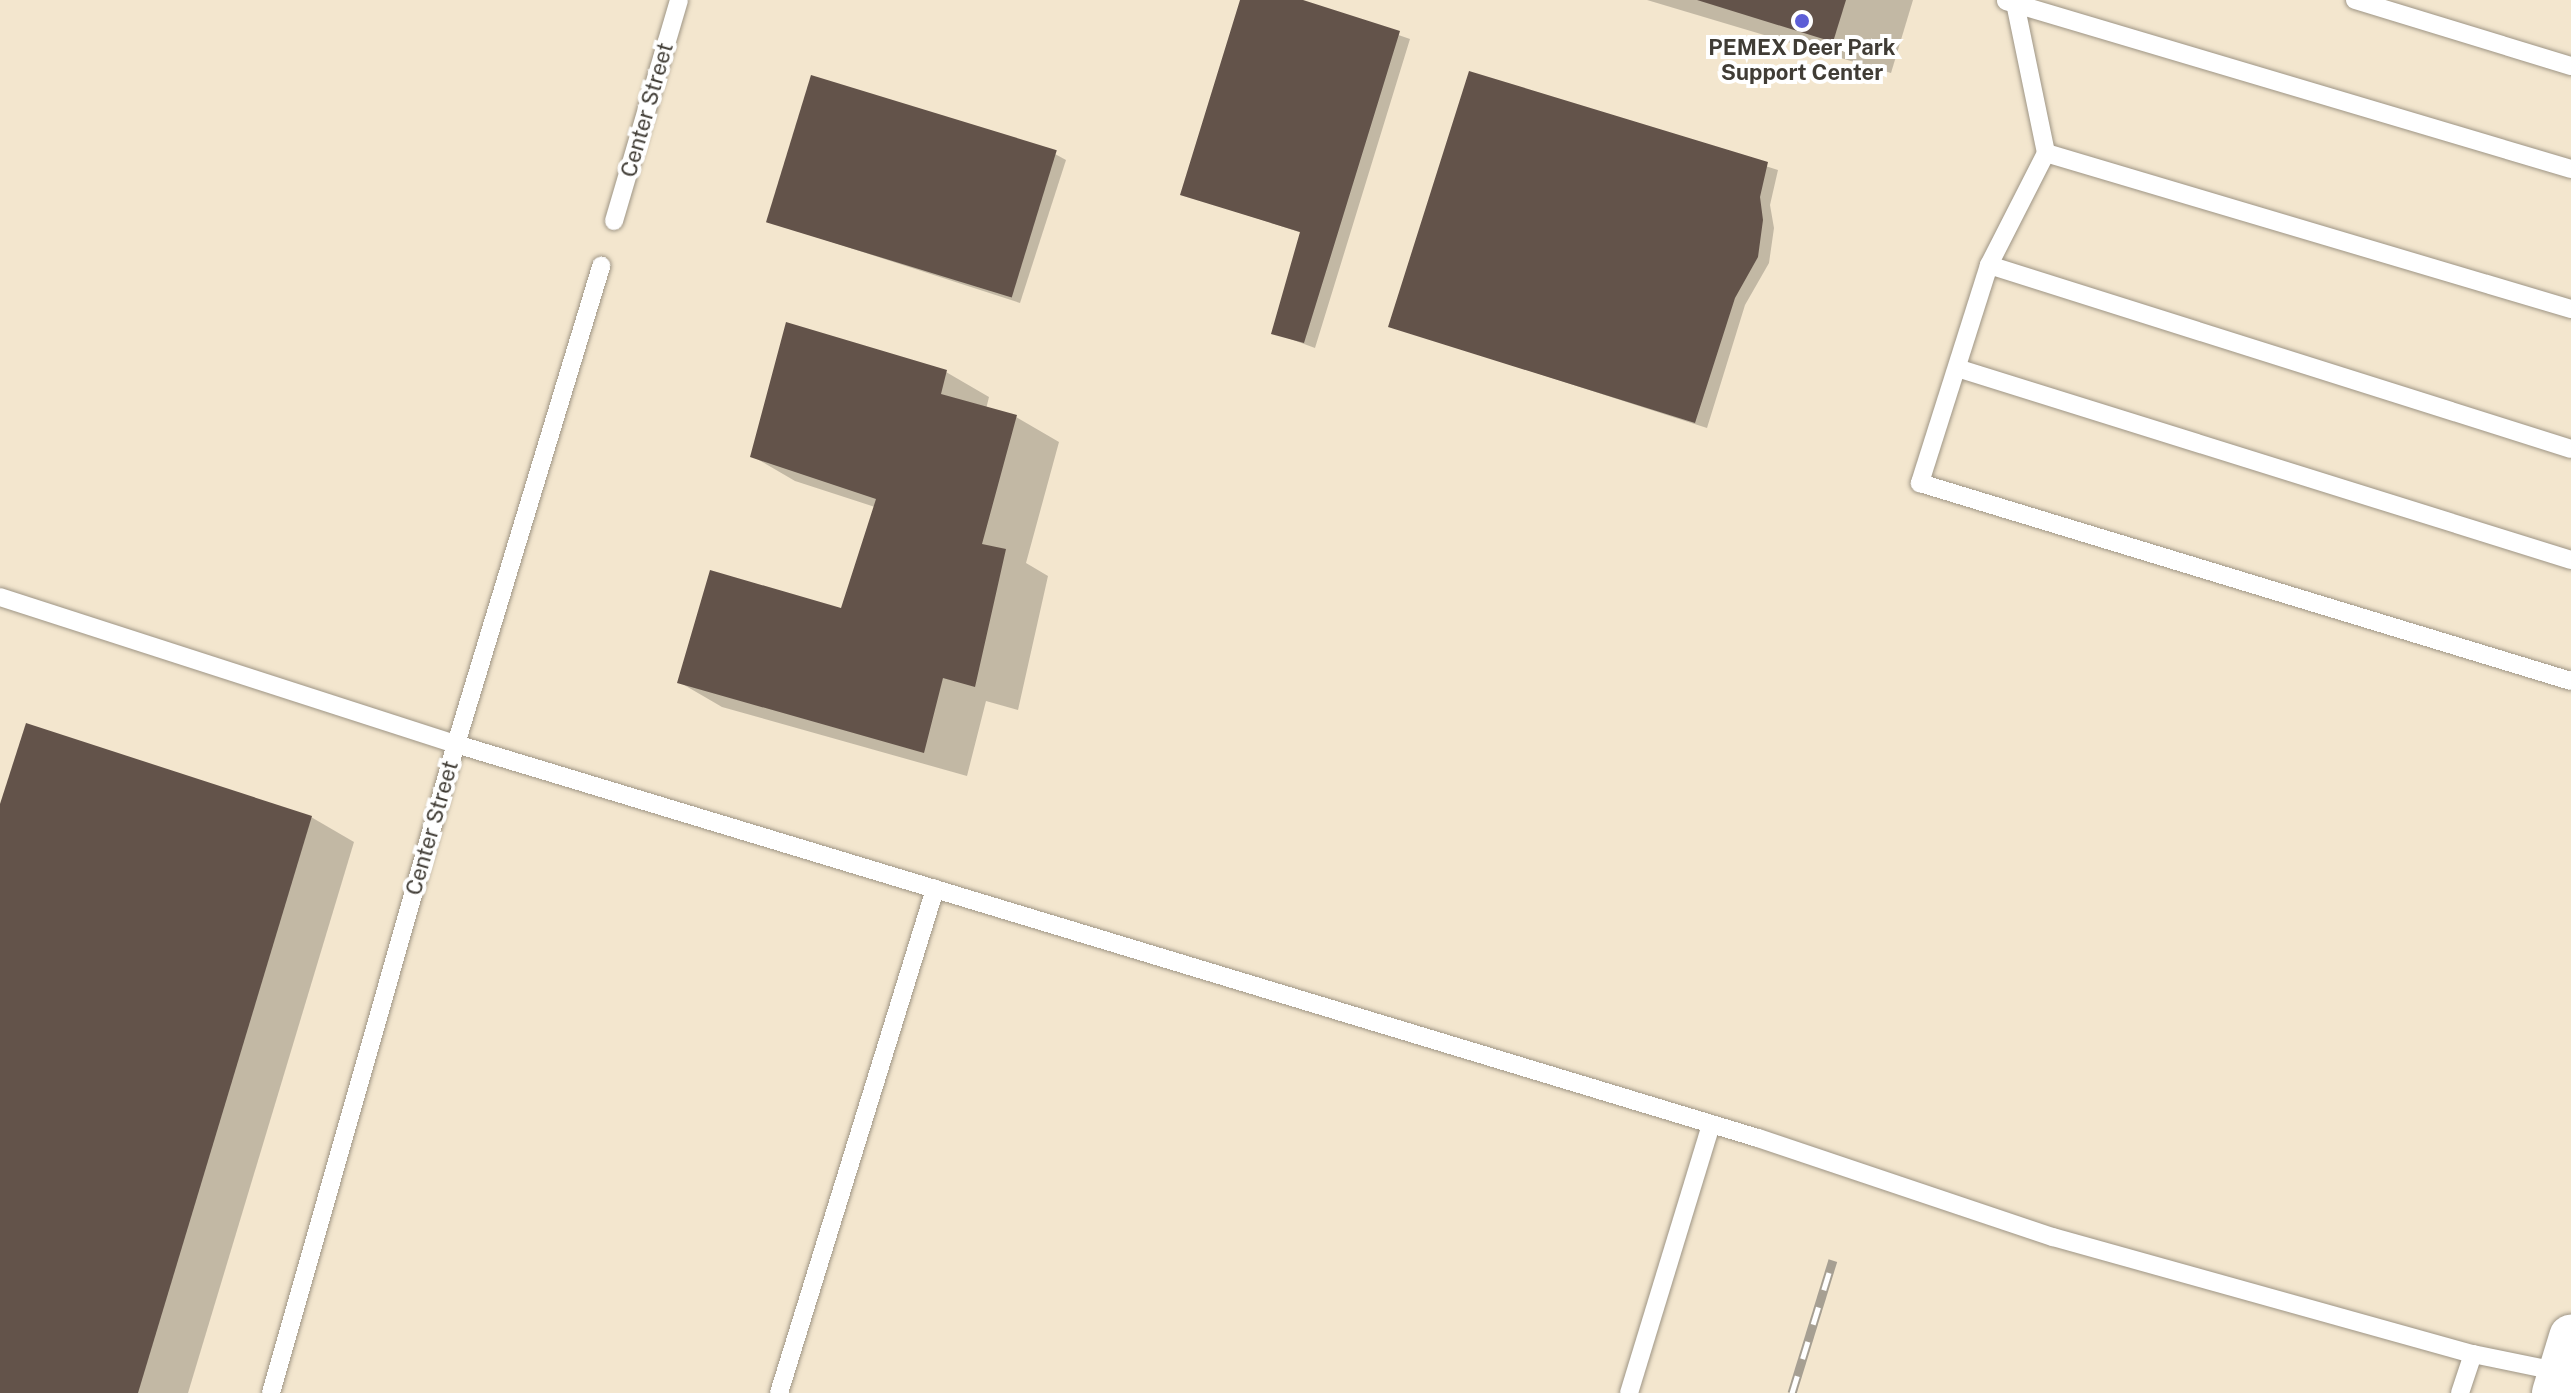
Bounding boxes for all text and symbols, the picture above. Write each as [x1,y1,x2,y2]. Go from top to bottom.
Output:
marker: PEMEX Deer Park Support Center [1793,12,1811,30]
place label: PEMEX Deer Park Support Center [1708,34,1896,86]
street label: Center Street [615,40,679,180]
street label: Center Street [400,758,464,898]

